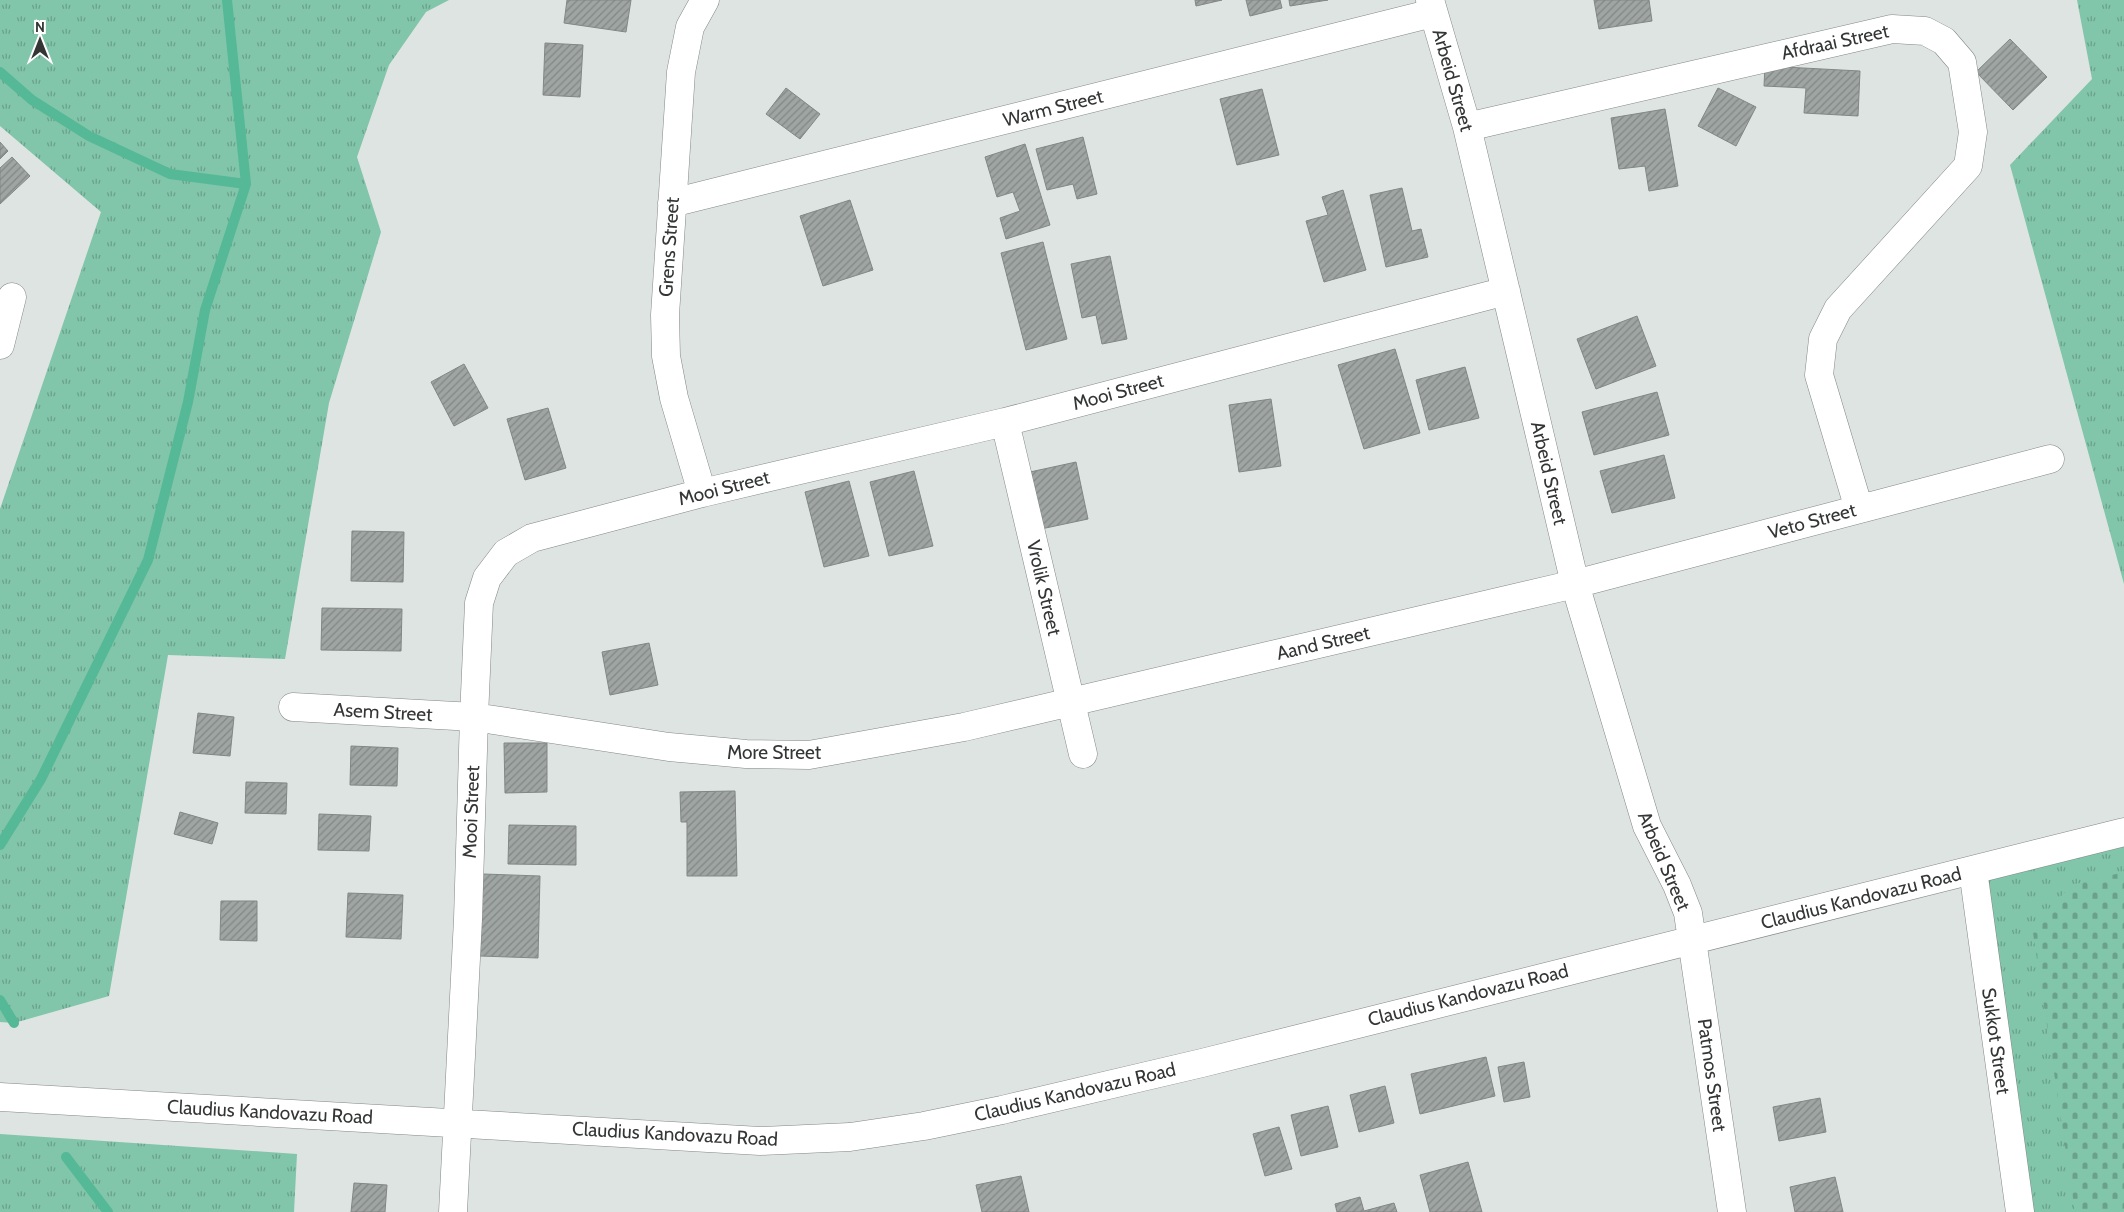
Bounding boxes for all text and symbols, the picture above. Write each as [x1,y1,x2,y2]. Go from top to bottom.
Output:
north arrow [15,15,65,65]
text: N [35,18,45,36]
street label: Afdraai Street [1779,19,1891,65]
street label: Arbeid Street [1427,26,1479,135]
street label: Warm Street [1001,84,1106,132]
street label: Grens Street [654,196,684,298]
street label: Mooi Street [1070,369,1167,415]
street label: Arbeid Street [1526,419,1572,528]
street label: Mooi Street [676,465,773,510]
street label: Veto Street [1766,498,1859,544]
street label: Vrolik Street [1022,538,1066,639]
street label: Aand Street [1274,621,1372,665]
street label: Asem Street [333,698,434,726]
street label: More Street [727,741,822,764]
street label: Mooi Street [458,764,484,859]
street label: Arbeid Street [1633,808,1695,915]
street label: Claudius Kandovazu Road [1758,862,1964,934]
street label: Claudius Kandovazu Road [1365,959,1571,1031]
street label: Sukkot Street [1977,986,2015,1096]
street label: Patmos Street [1693,1017,1731,1134]
street label: Claudius Kandovazu Road [972,1058,1178,1126]
street label: Claudius Kandovazu Road [167,1095,373,1129]
street label: Claudius Kandovazu Road [572,1117,778,1151]

